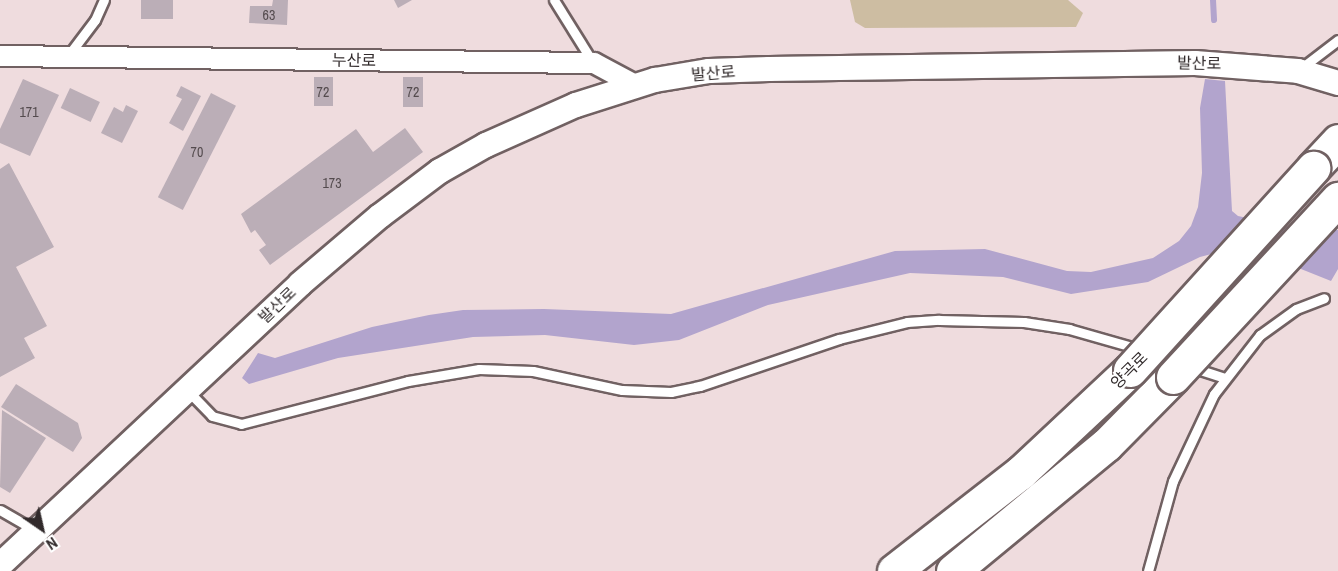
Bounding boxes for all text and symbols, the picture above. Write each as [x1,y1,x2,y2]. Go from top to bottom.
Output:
house number: 63 [263,7,275,23]
street label: 누산로 [332,50,376,70]
street label: 발산로 [1177,53,1221,73]
street label: 발산로 [690,62,736,84]
house number: 72 [317,84,329,100]
house number: 72 [407,84,419,100]
house number: 171 [19,104,39,120]
house number: 70 [191,144,203,160]
house number: 173 [322,175,342,191]
street label: 발산로 [254,283,300,327]
street label: 양곡로 [1107,348,1151,392]
north arrow [12,499,72,559]
text: N [42,532,62,556]

